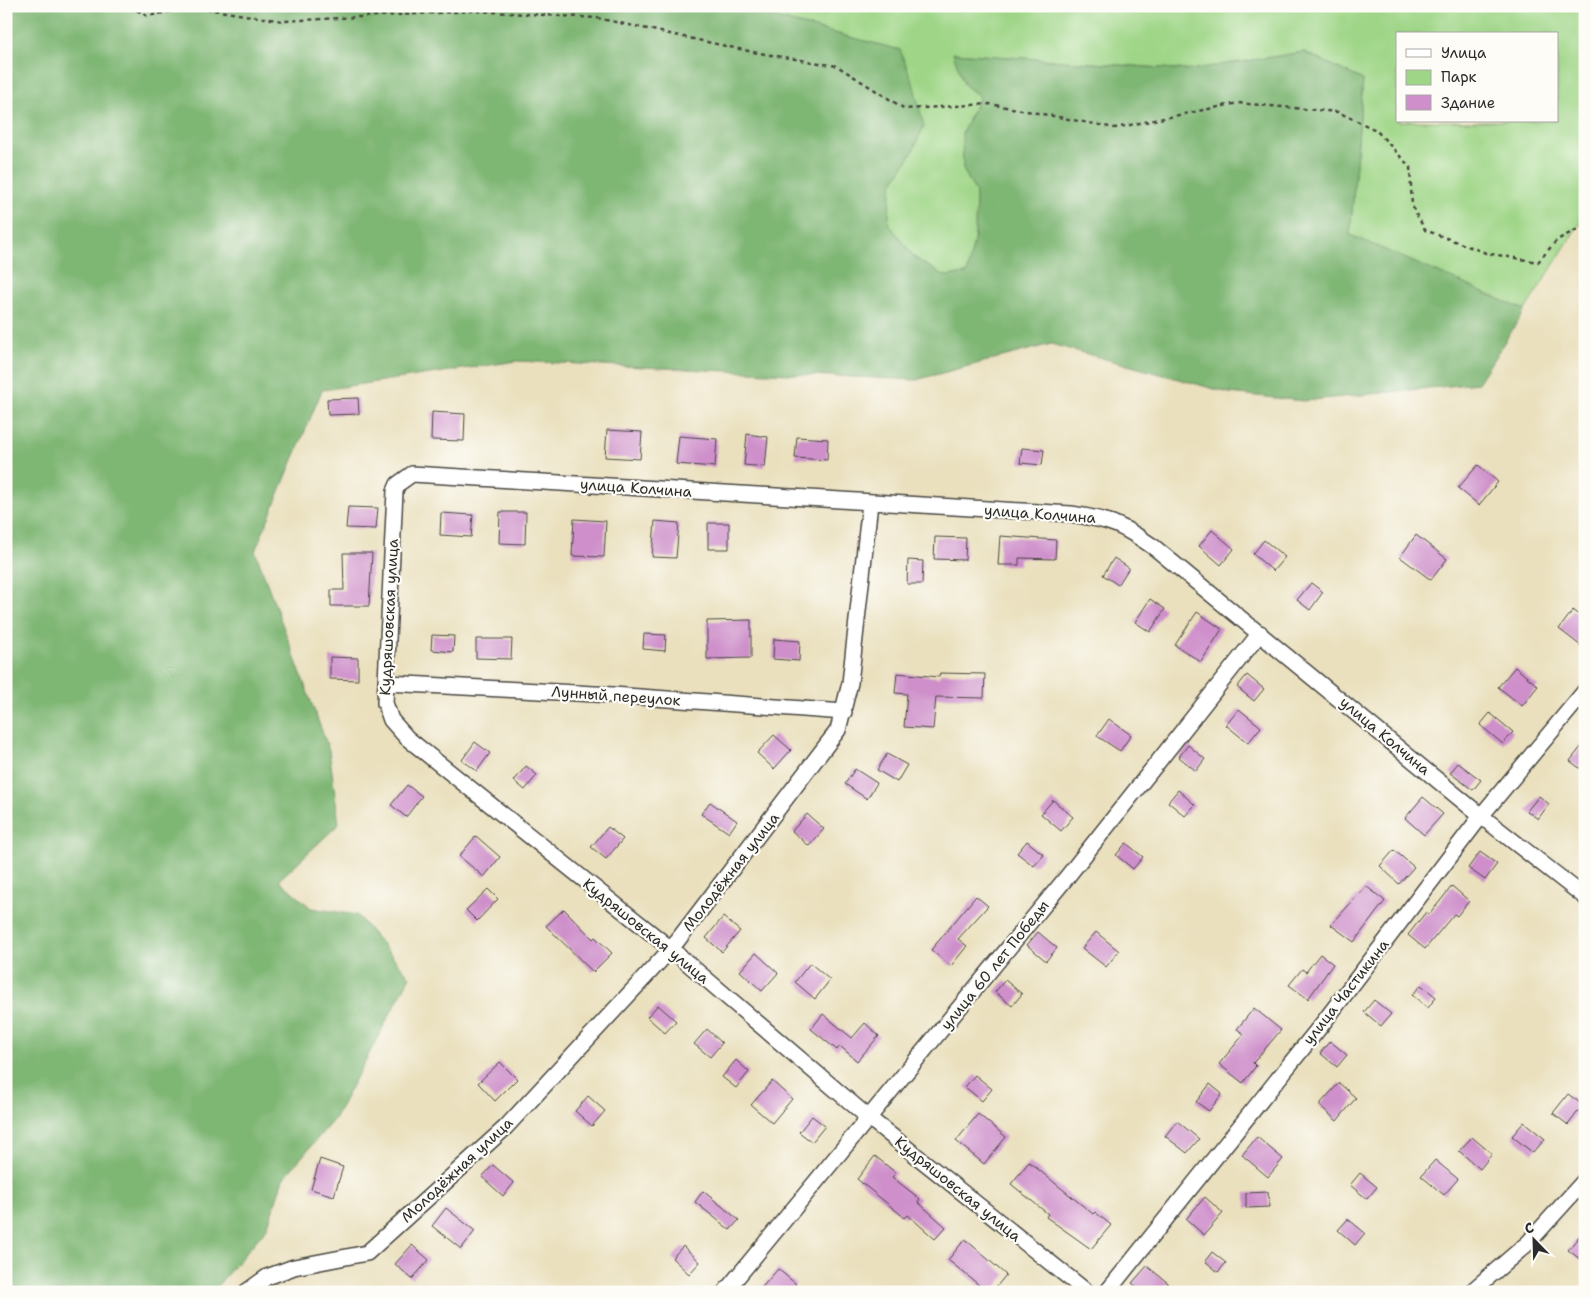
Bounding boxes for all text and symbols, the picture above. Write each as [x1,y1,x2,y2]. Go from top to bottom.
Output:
legend [1396,32,1558,122]
text: Улица [1441,43,1487,63]
text: Парк [1441,67,1477,87]
text: Здание [1441,93,1495,113]
street label: улица Колчина [579,474,693,502]
street label: улица Колчина [983,500,1097,528]
street label: Кудряшовская улица [375,537,403,696]
street label: Лунный переулок [551,682,681,710]
street label: улица Колчина [1336,692,1435,780]
street label: Молодёжная улица [678,808,784,936]
street label: Кудряшовская улица [579,874,714,989]
street label: улица 60 лет Победы [936,896,1054,1034]
street label: улица Частикина [1299,935,1394,1049]
street label: Молодёжная улица [397,1112,518,1227]
street label: Кудряшовская улица [891,1132,1026,1247]
north arrow [1508,1216,1558,1266]
text: С [1521,1218,1536,1238]

